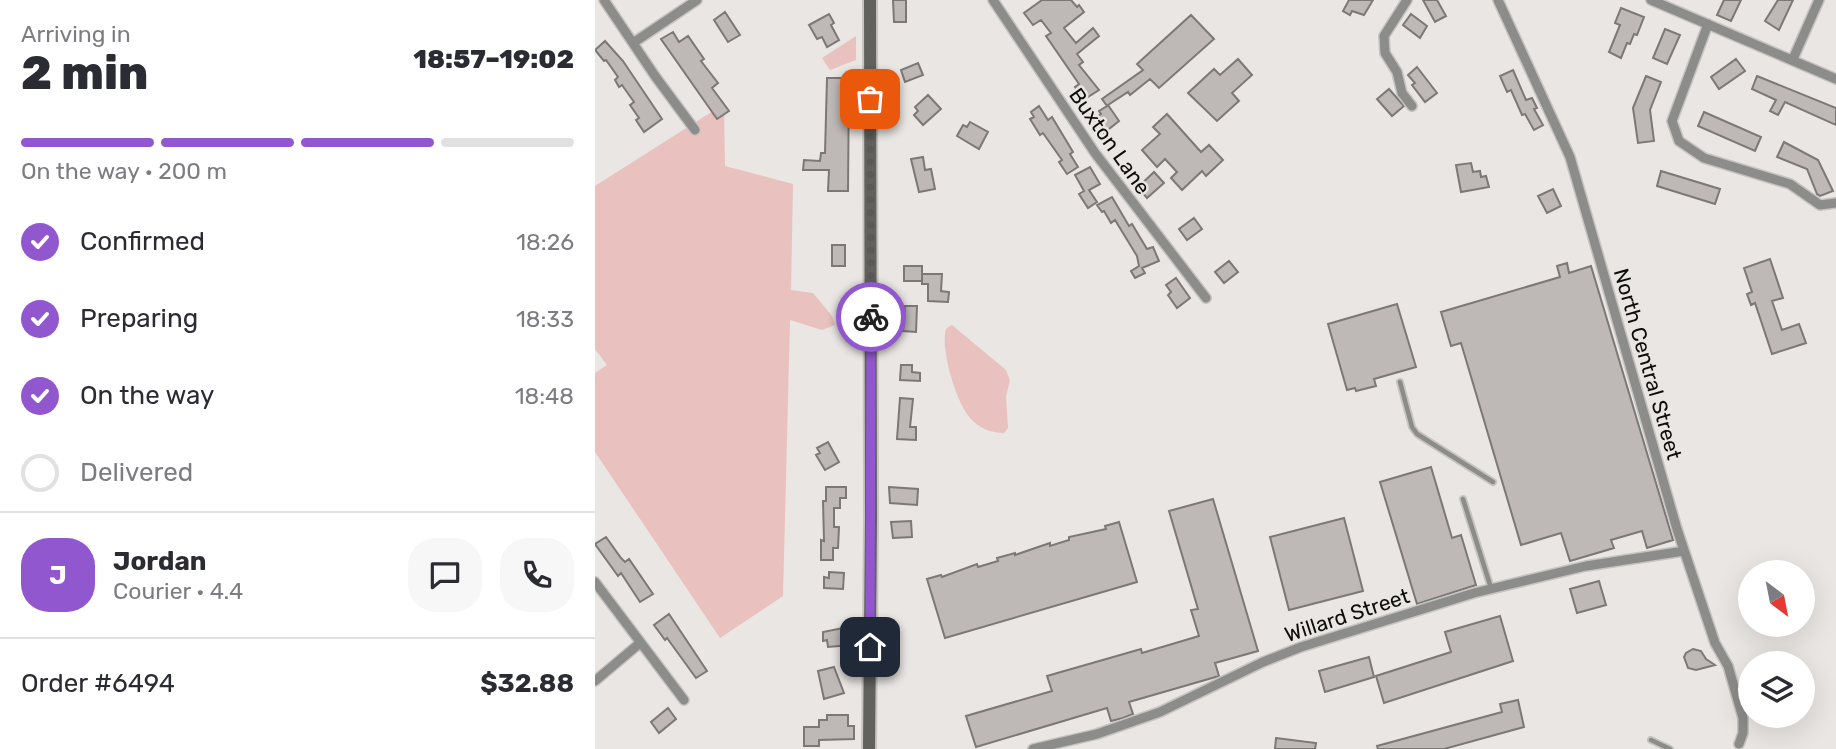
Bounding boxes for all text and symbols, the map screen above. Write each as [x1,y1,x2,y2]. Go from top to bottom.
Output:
text: Arriving in [21,20,131,48]
text: 18:57–19:02 [413,44,574,75]
text: 2 min [21,46,148,101]
pin [840,69,900,129]
icon: bag [851,80,889,118]
street label: Buxton Lane [1064,83,1156,199]
text: On the way · 200 m [21,157,227,185]
icon: check [21,223,59,261]
text: Confirmed [80,226,205,257]
text: 18:26 [516,228,574,256]
street label: North Central Street [1609,266,1687,462]
courier [836,282,906,352]
icon: bike [852,298,890,336]
icon: check [21,300,59,338]
text: Preparing [80,303,198,334]
text: 18:33 [516,305,574,333]
icon: check [21,377,59,415]
text: On the way [80,380,214,411]
text: 18:48 [515,382,574,410]
text: Delivered [80,457,193,488]
button: chat [408,538,482,612]
button: phone [500,538,574,612]
text: Jordan [113,546,206,577]
text: J [49,560,67,591]
north arrow [1738,560,1815,637]
map controls [1738,560,1815,728]
text: Courier · 4.4 [113,577,243,605]
street label: Willard Street [1281,583,1413,647]
pin [840,617,900,677]
icon: home [851,628,889,666]
button: layers [1738,651,1815,728]
text: Order #6494 [21,668,175,699]
text: $32.88 [480,668,574,699]

